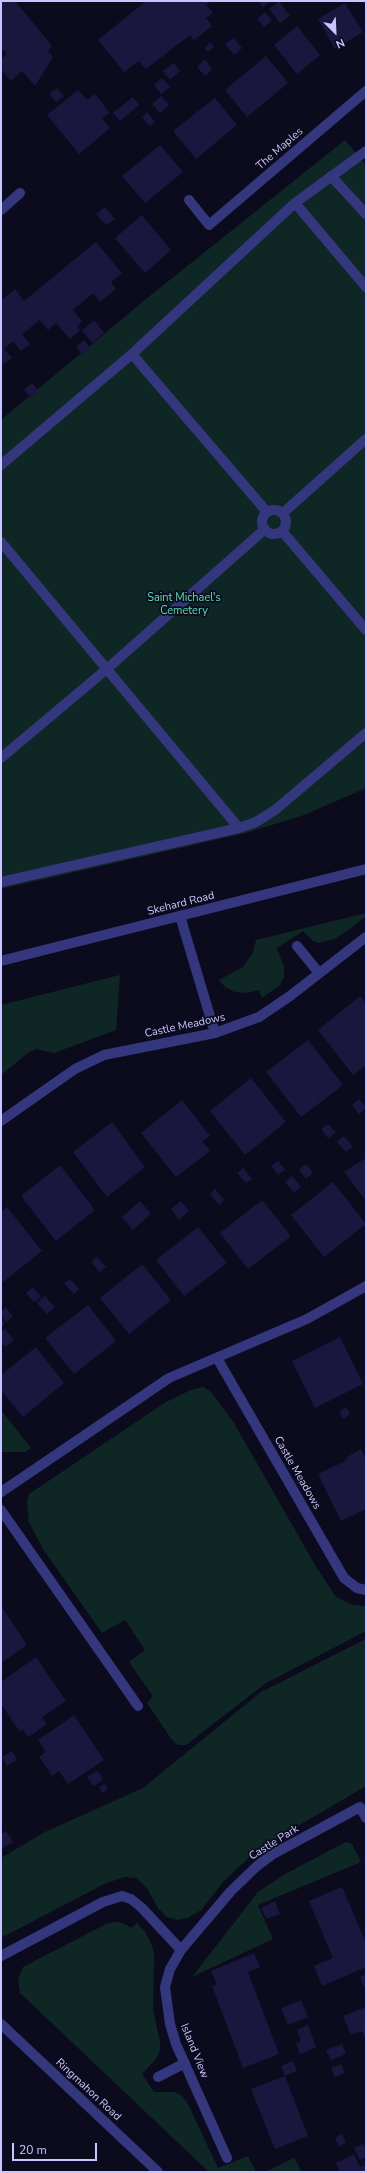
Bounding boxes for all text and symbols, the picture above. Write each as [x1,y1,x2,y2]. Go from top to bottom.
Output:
north arrow [315,12,355,52]
text: N [333,35,347,52]
street label: The Maples [254,125,306,173]
park label: Saint Michael's Cemetery [147,591,221,617]
street label: Skehard Road [146,889,216,919]
street label: Castle Meadows [144,1011,226,1041]
street label: Castle Meadows [271,1434,323,1512]
street label: Castle Park [247,1823,301,1863]
street label: Island View [177,2022,211,2080]
street label: Ringmahon Road [52,2056,124,2124]
scale bar [14,2135,99,2161]
text: 20 m [19,2142,47,2158]

